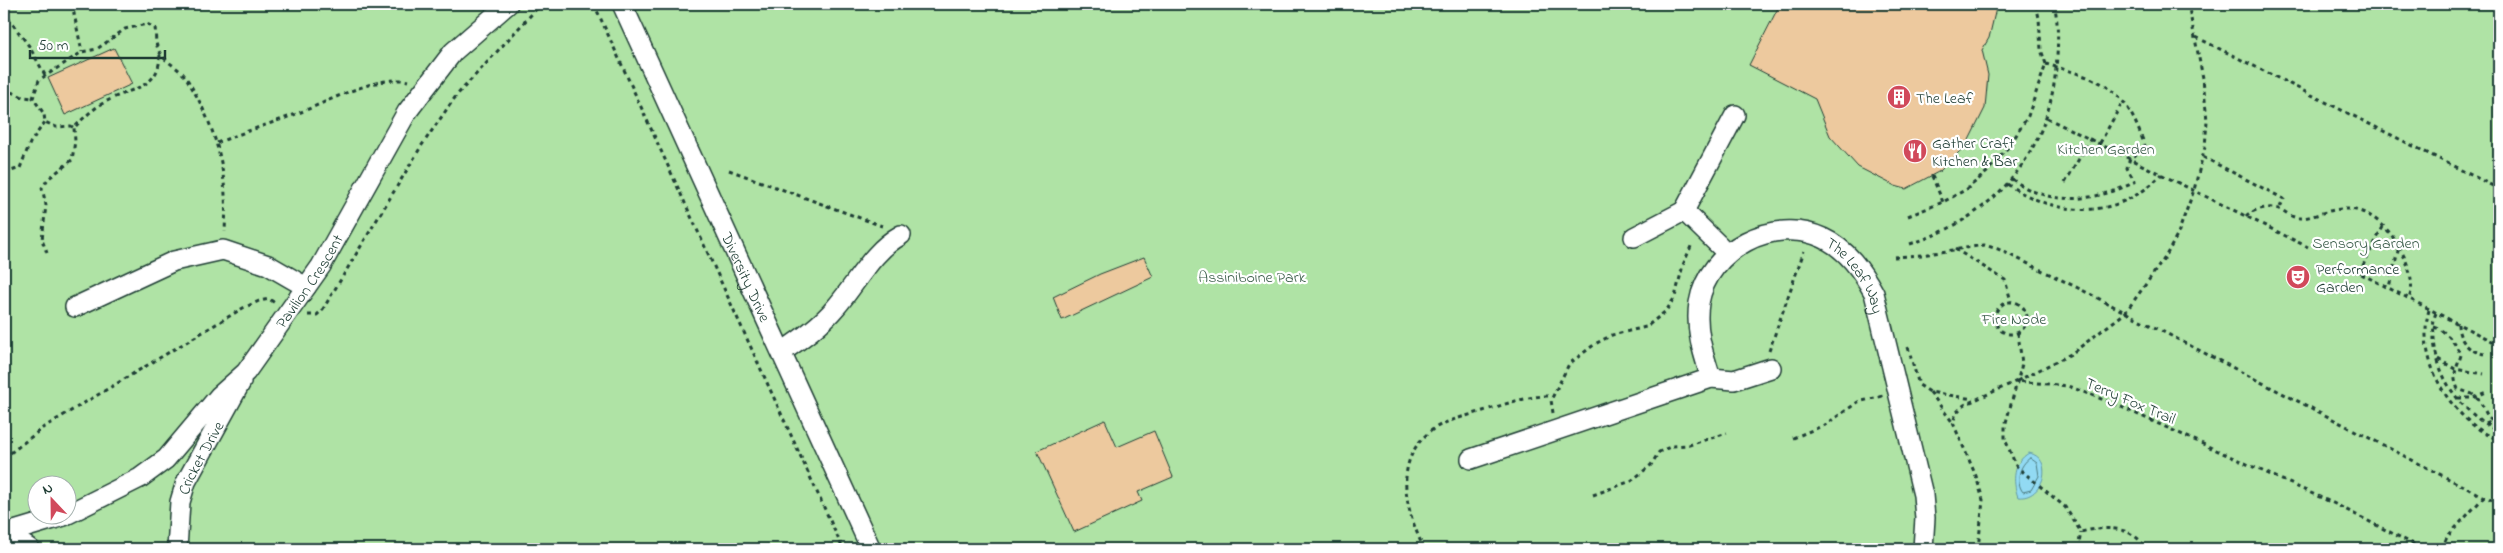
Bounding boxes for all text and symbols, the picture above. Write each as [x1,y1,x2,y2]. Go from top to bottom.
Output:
scale bar [30,28,165,60]
text: 50 m [38,35,69,57]
building icon: The Leaf [1886,84,1912,110]
place label: The Leaf [1916,87,1974,111]
place label: Gather Craft Kitchen & Bar [1932,132,2017,174]
restaurant icon: Gather Craft Kitchen & Bar [1902,138,1928,164]
park label: Kitchen Garden [2057,138,2155,162]
street label: Diversity Drive [714,228,776,327]
street label: Pavilion Crescent [271,230,351,334]
street label: The Leaf Way [1821,232,1889,316]
park label: Sensory Garden [2312,232,2420,256]
place label: Performance Garden [2316,258,2400,300]
theatre icon: Performance Garden [2285,264,2311,290]
park label: Assiniboine Park [1198,266,1307,290]
park label: Fire Node [1981,308,2047,332]
street label: Terry Fox Trail [2081,372,2179,432]
street label: Cricket Drive [173,417,232,498]
north arrow [28,476,78,526]
text: N [39,478,56,501]

